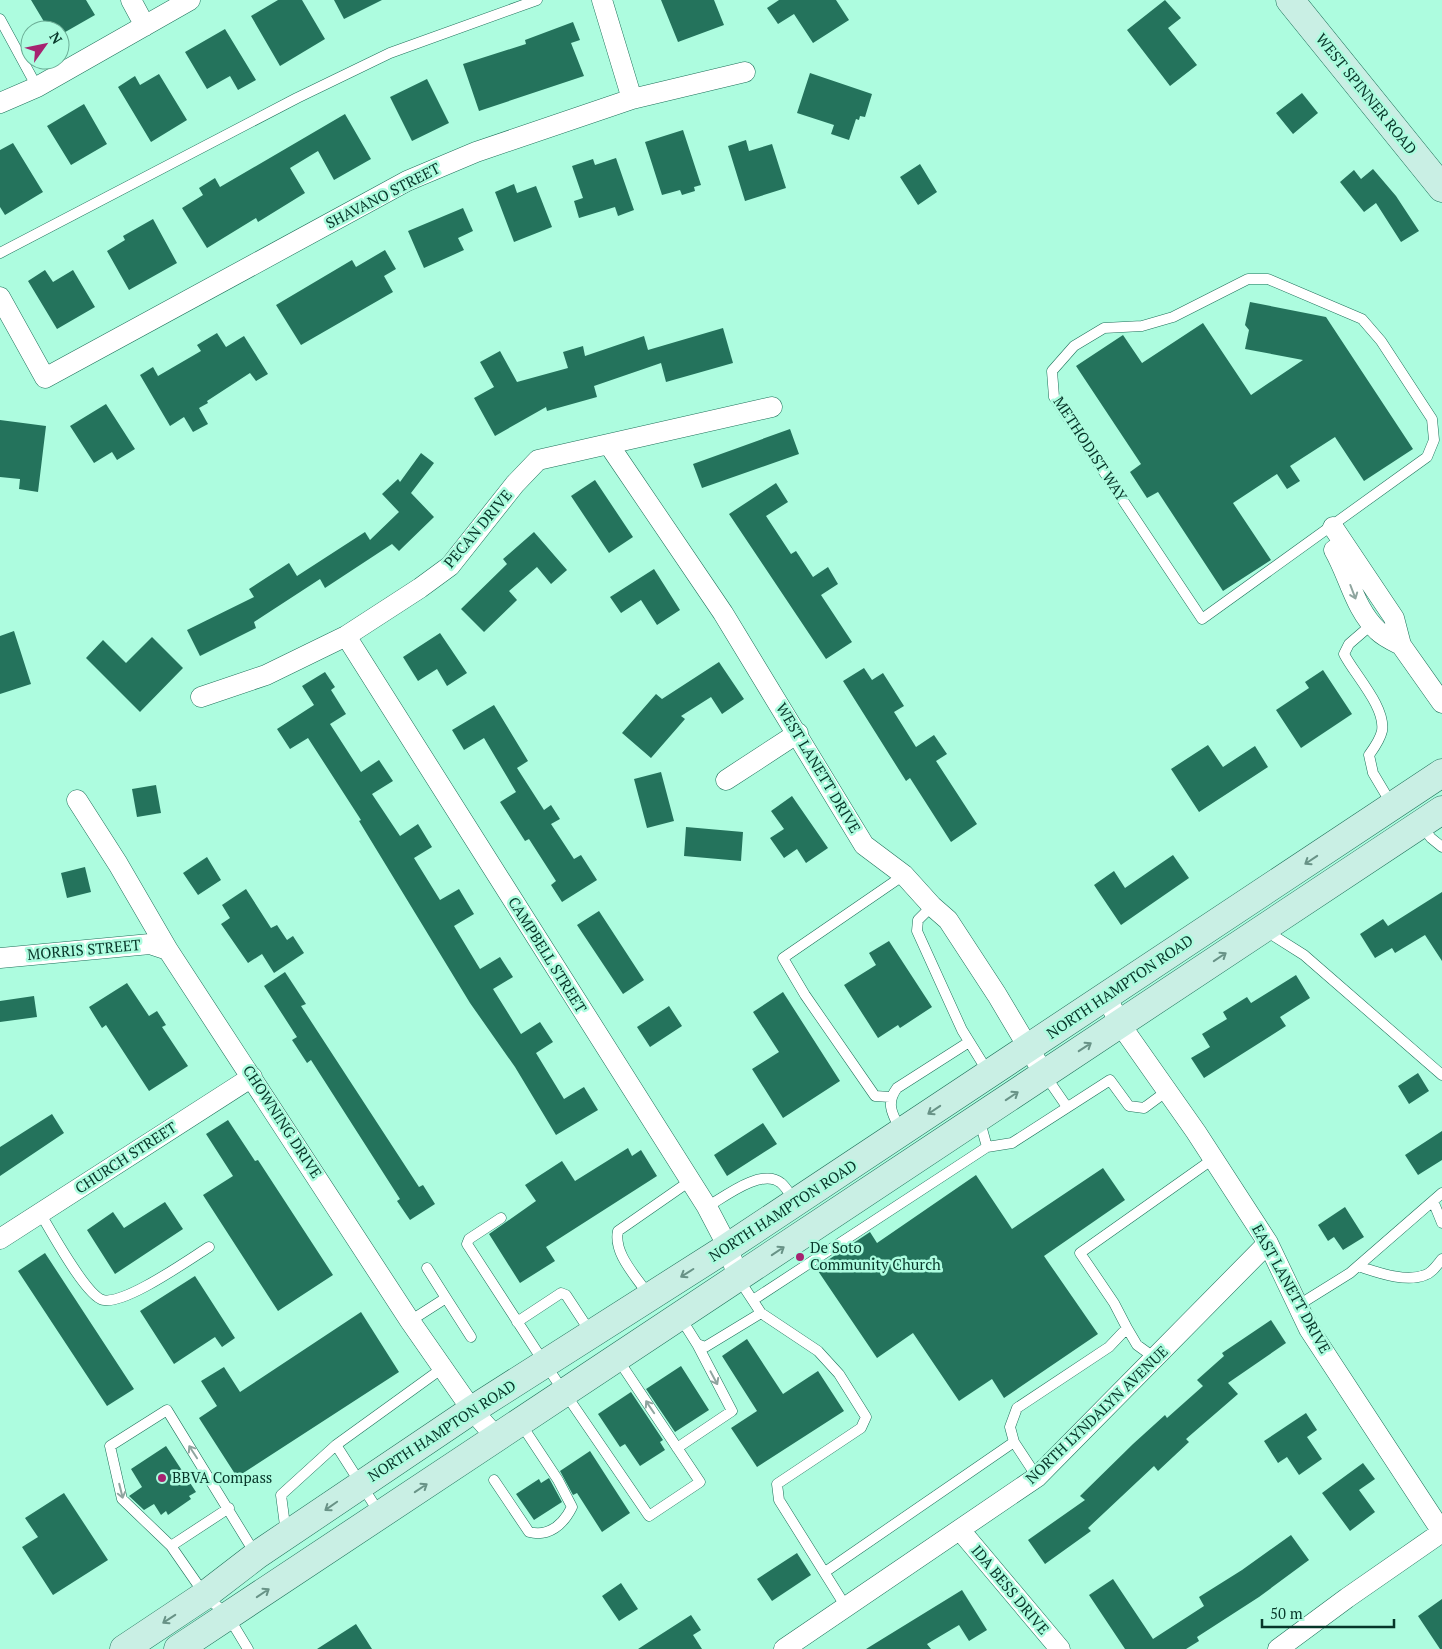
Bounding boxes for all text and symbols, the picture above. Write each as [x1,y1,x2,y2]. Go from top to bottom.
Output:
north arrow [20,20,70,70]
text: N [45,28,67,48]
street label: WEST SPINNER ROAD [1312,29,1422,158]
street label: SHAVANO STREET [322,158,443,233]
street label: METHODIST WAY [1049,392,1132,505]
street label: PECAN DRIVE [439,485,516,572]
one-way arrow [1349,583,1358,599]
street label: WEST LANETT DRIVE [772,699,866,836]
one-way arrow [1304,855,1318,865]
street label: CAMPBELL STREET [504,893,592,1016]
street label: NORTH HAMPTON ROAD [1042,930,1197,1043]
street label: MORRIS STREET [26,934,141,964]
one-way arrow [1213,952,1227,962]
one-way arrow [1077,1042,1091,1052]
street label: CHOWNING DRIVE [239,1061,327,1182]
one-way arrow [1004,1091,1018,1101]
one-way arrow [927,1105,941,1116]
street label: CHURCH STREET [71,1117,180,1198]
street label: NORTH HAMPTON ROAD [705,1155,860,1266]
street label: EAST LANETT DRIVE [1248,1220,1336,1357]
place label: De Soto Community Church [810,1237,941,1274]
one-way arrow [771,1246,785,1256]
marker: De Soto Community Church [794,1251,806,1263]
one-way arrow [680,1269,694,1279]
street label: NORTH LYNDALYN AVENUE [1021,1341,1172,1488]
one-way arrow [709,1370,719,1385]
street label: NORTH HAMPTON ROAD [364,1375,519,1486]
one-way arrow [645,1400,655,1414]
one-way arrow [188,1445,198,1459]
place label: BBVA Compass [172,1467,272,1487]
marker: BBVA Compass [156,1472,168,1484]
one-way arrow [116,1482,126,1498]
one-way arrow [414,1482,428,1493]
one-way arrow [324,1500,338,1511]
street label: IDA BESS DRIVE [967,1540,1054,1638]
one-way arrow [255,1588,269,1598]
scale bar [1262,1596,1394,1628]
text: 50 m [1270,1603,1303,1623]
one-way arrow [162,1614,176,1624]

